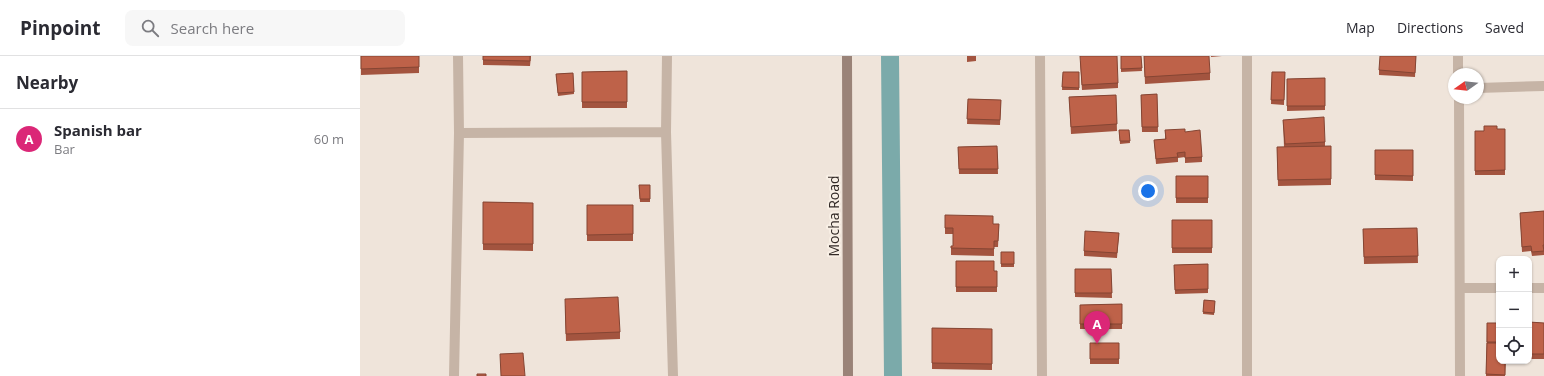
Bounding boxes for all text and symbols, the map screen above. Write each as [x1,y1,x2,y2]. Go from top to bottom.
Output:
search box [125,10,405,46]
text: Pinpoint [20,15,101,41]
icon: search [139,17,161,39]
text: Search here [171,18,254,38]
text: Map [1346,18,1375,37]
text: Directions [1397,18,1463,37]
text: Saved [1485,18,1524,37]
north arrow [1448,68,1484,104]
text: Nearby [16,71,78,94]
text: Spanish bar [54,120,142,140]
text: A [25,130,33,148]
text: 60 m [314,130,344,148]
text: Bar [54,140,75,158]
street label: Mocha Road [824,175,843,257]
your location [1138,181,1158,201]
map controls [1496,256,1532,364]
button: + [1496,256,1532,292]
button: − [1496,292,1532,328]
pin: A [1084,311,1110,344]
button: locate [1496,328,1532,364]

